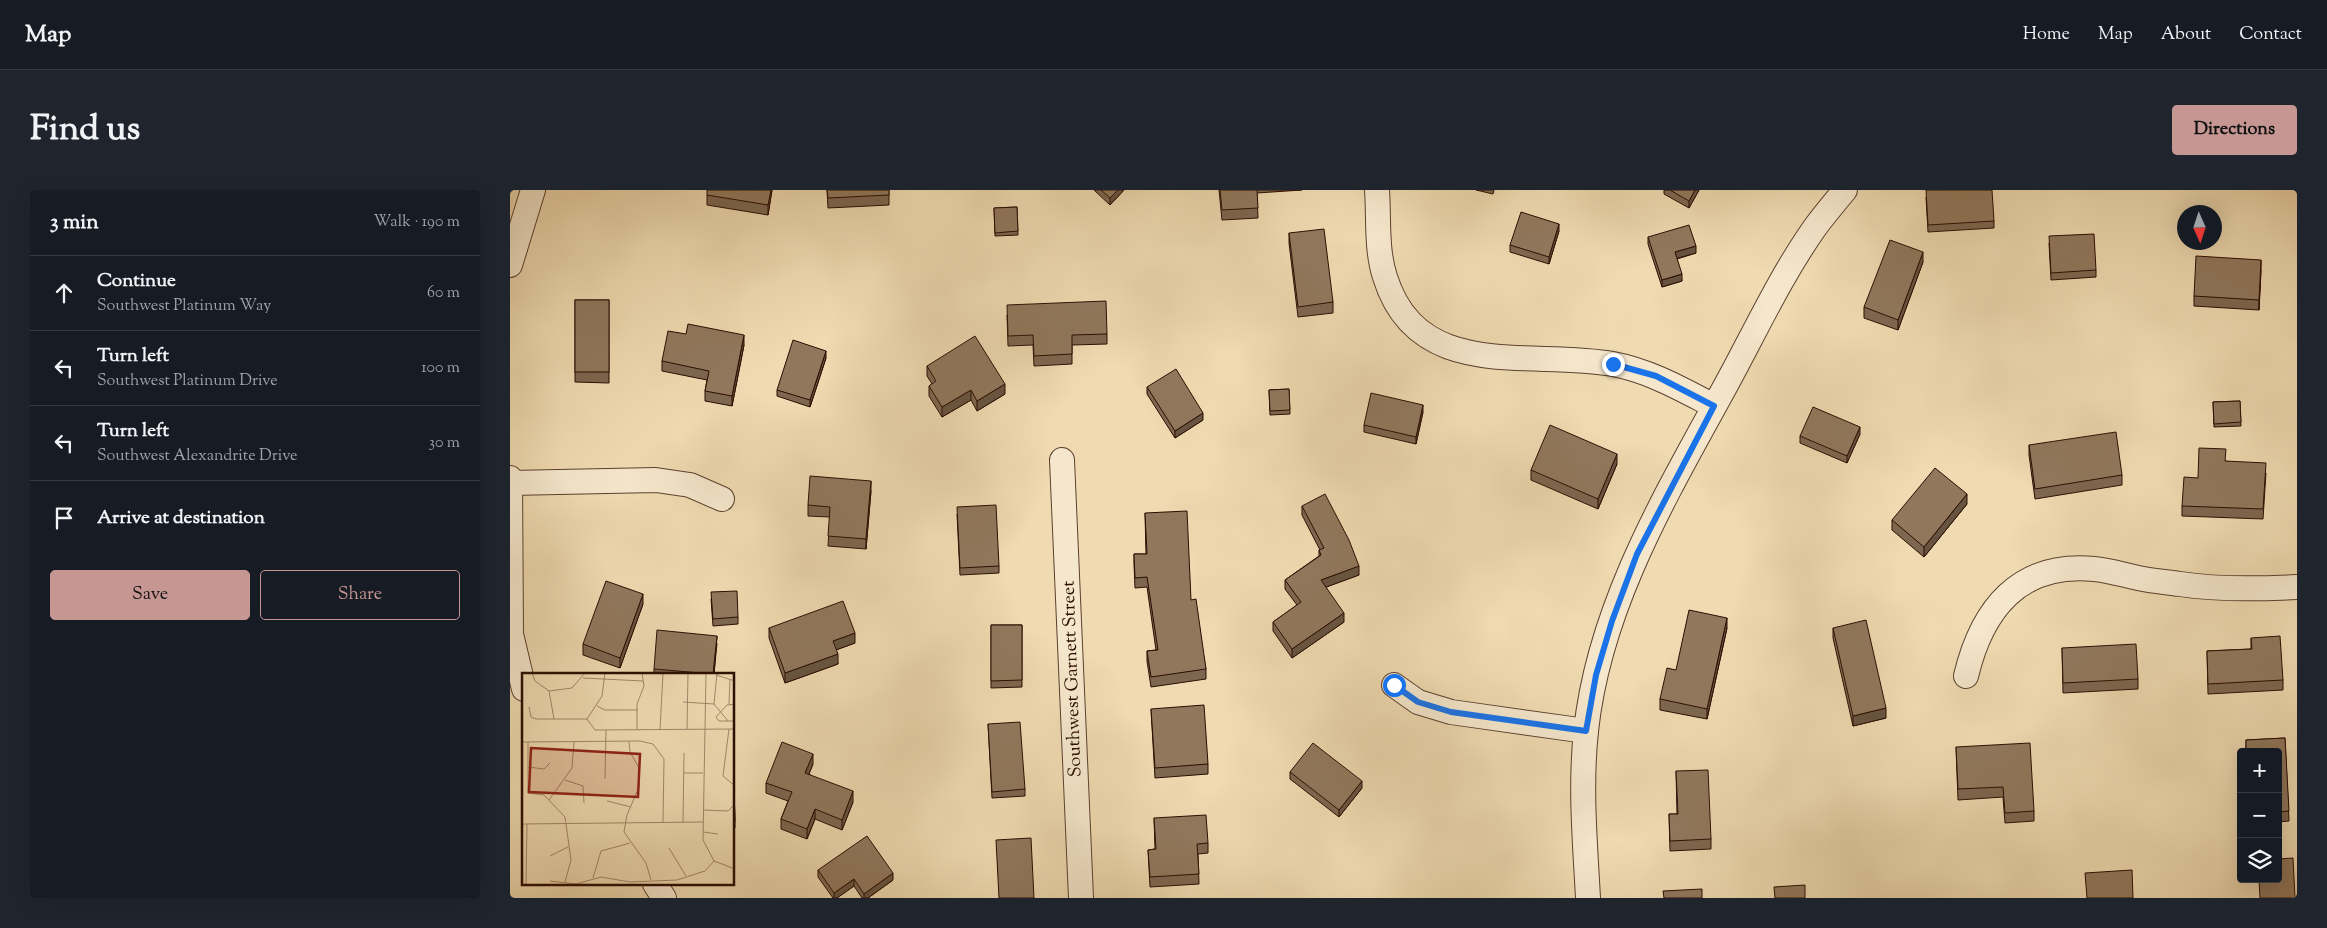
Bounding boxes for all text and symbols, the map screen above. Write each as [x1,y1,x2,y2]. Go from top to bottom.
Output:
text: Map [25,18,71,52]
text: Home [2023,22,2070,48]
text: Map [2098,22,2133,48]
text: About [2161,22,2211,48]
text: Contact [2239,22,2302,48]
text: Find us [30,105,140,156]
button: Directions [2172,105,2297,155]
north arrow [2177,205,2222,250]
text: 3 min [50,208,99,238]
text: Walk · 190 m [373,211,460,234]
text: Continue [97,268,176,295]
icon: ahead [50,279,78,307]
text: 60 m [427,282,460,305]
text: Southwest Platinum Way [97,295,271,318]
text: Turn left [97,343,169,370]
route end [1602,353,1625,376]
icon: left [50,354,78,382]
text: 100 m [421,357,460,380]
text: Southwest Platinum Drive [97,370,278,393]
text: Turn left [97,418,169,445]
icon: left [50,429,78,457]
text: 30 m [429,432,460,455]
text: Southwest Alexandrite Drive [97,445,298,468]
icon: arrive [50,504,78,532]
text: Arrive at destination [97,505,265,532]
button: Save [50,570,250,620]
button: Share [260,570,460,620]
street label: Southwest Garnett Street [1057,580,1089,778]
inset map [522,673,735,886]
route start [1383,674,1406,697]
map controls [2237,748,2282,883]
button: + [2237,748,2282,793]
button: − [2237,793,2282,838]
button: layers [2237,838,2282,883]

